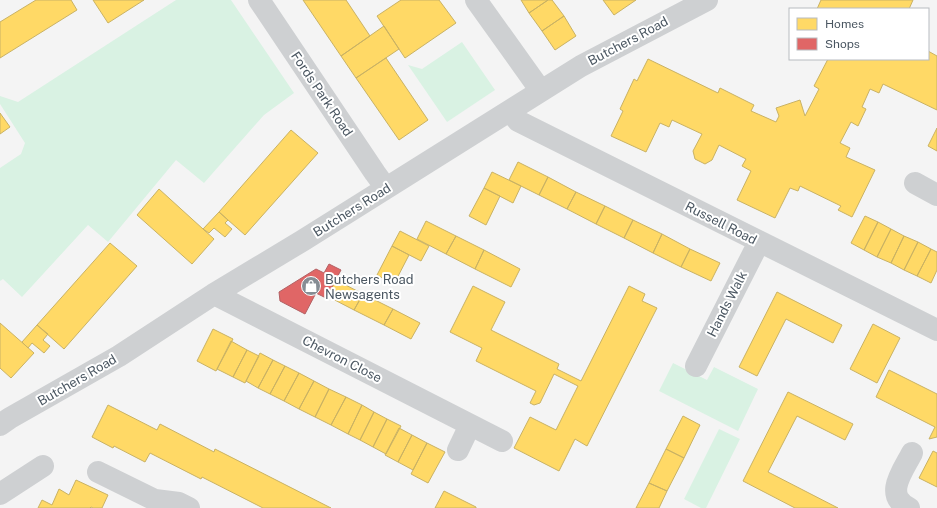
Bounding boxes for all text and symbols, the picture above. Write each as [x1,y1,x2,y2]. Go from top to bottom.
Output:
legend [789,8,929,60]
street label: Butchers Road [585,14,671,68]
text: Homes [825,17,864,31]
text: Shops [825,37,860,51]
street label: Fords Park Road [288,49,356,139]
street label: Butchers Road [310,180,394,240]
street label: Russell Road [683,199,759,247]
street label: Hands Walk [704,269,750,339]
place label: Butchers Road Newsagents [325,272,414,302]
shop icon: Butchers Road Newsagents [300,275,322,297]
street label: Chevron Close [300,333,384,385]
street label: Butchers Road [35,351,119,409]

